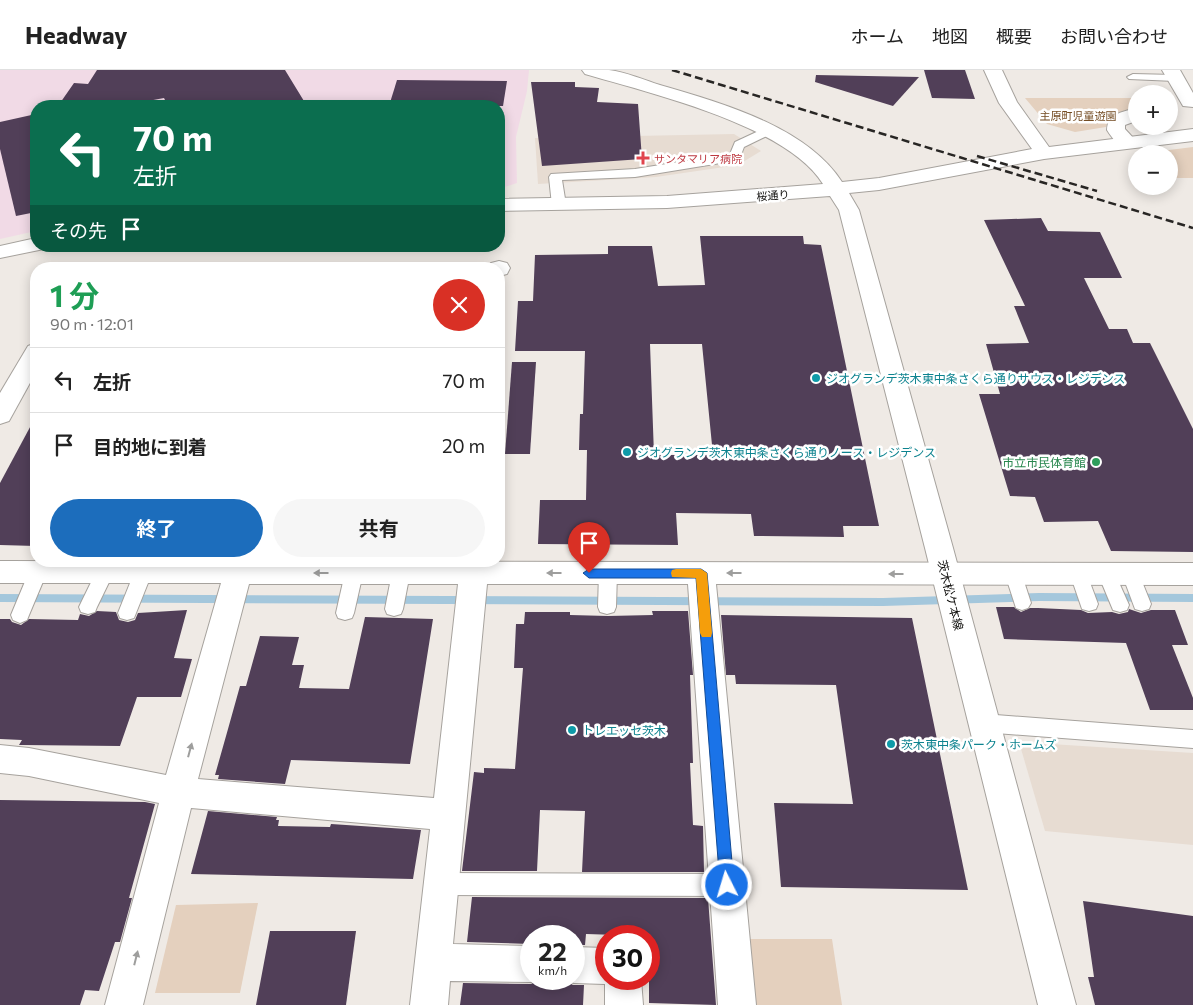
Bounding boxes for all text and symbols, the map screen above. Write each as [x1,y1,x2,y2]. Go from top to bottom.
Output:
text: Headway [25,20,128,49]
text: ホーム [851,25,904,47]
text: 地図 [932,25,968,47]
text: 概要 [996,25,1032,47]
text: お問い合わせ [1060,25,1168,47]
map controls [1128,85,1178,195]
button: + [1128,85,1178,135]
park label: 主原町児童遊園 [1040,109,1117,122]
text: 70 m [133,115,213,158]
icon: left [50,120,115,185]
button: − [1128,145,1178,195]
marker: サンタマリア病院 [636,151,650,165]
place label: サンタマリア病院 [654,152,742,165]
text: 左折 [133,162,177,189]
street label: 桜通り [756,187,790,203]
icon: arrive [117,215,145,243]
text: その先 [50,219,107,242]
text: 1 分 [50,276,99,313]
button: close [433,279,485,331]
text: 90 m · 12:01 [50,314,134,333]
icon: left [50,366,78,394]
text: 70 m [442,369,485,392]
text: 左折 [93,370,131,393]
place label: ジオグランデ茨木東中条さくら通りサウス・レジデンス [826,371,1126,385]
marker: ジオグランデ茨木東中条さくら通りサウス・レジデンス [810,372,822,384]
icon: arrive [50,431,78,459]
text: 20 m [442,434,485,457]
text: 目的地に到着 [93,435,207,458]
place label: ジオグランデ茨木東中条さくら通りノース・レジデンス [637,445,936,459]
marker: ジオグランデ茨木東中条さくら通りノース・レジデンス [621,446,633,458]
place label: 市立市民体育館 [1002,455,1086,469]
marker: 市立市民体育館 [1090,456,1102,468]
button: 終了 [50,499,263,557]
button: 共有 [273,499,485,557]
pin [568,522,610,573]
icon: arrive [575,529,603,557]
street label: 茨木松ケ本線 [935,558,967,632]
one-way arrow [313,569,329,577]
one-way arrow [546,569,562,577]
one-way arrow [726,569,742,577]
one-way arrow [888,570,904,578]
place label: トレエッセ茨木 [582,723,666,737]
marker: トレエッセ茨木 [566,724,578,736]
place label: 茨木東中条パーク・ホームズ [901,737,1056,751]
marker: 茨木東中条パーク・ホームズ [885,738,897,750]
one-way arrow [186,742,194,757]
position arrow [700,858,752,910]
speed limit sign: 30 [595,925,660,990]
text: 22 [538,936,567,966]
one-way arrow [132,950,140,965]
text: km/h [538,963,567,977]

